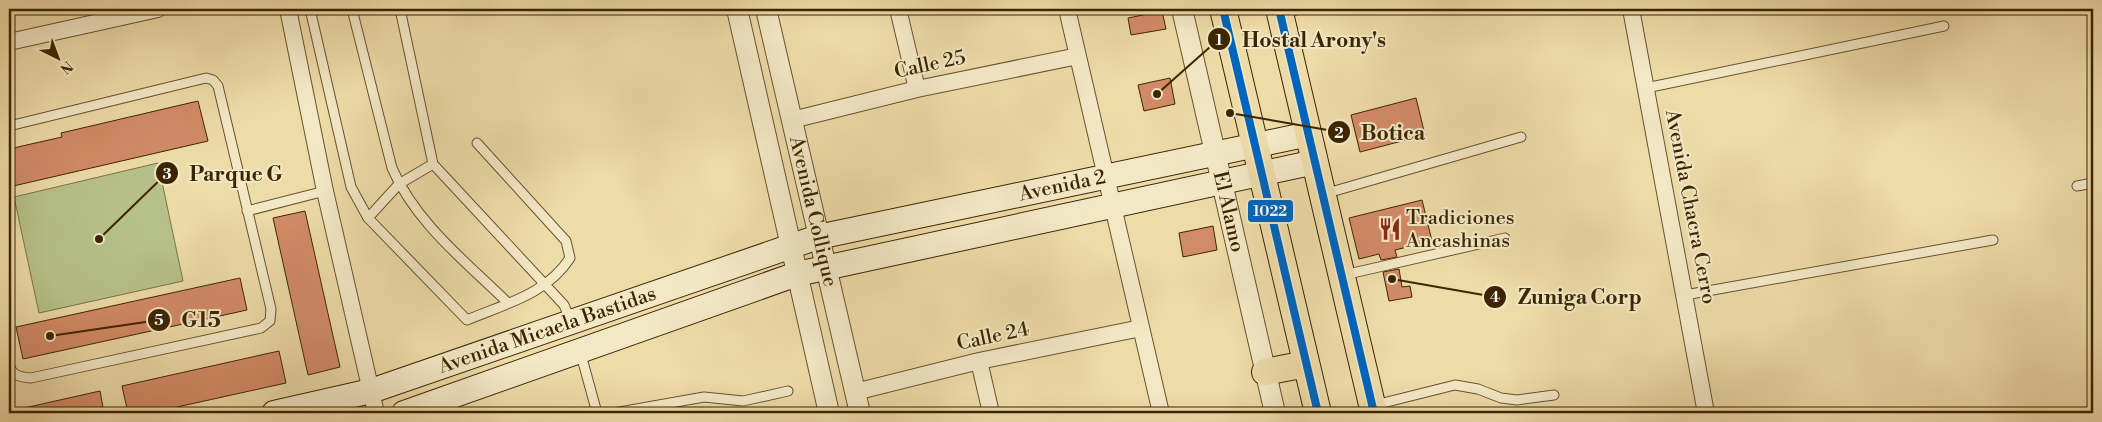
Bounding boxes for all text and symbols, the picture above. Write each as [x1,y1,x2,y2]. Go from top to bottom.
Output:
callout: Hostal Arony's [1207,21,1396,57]
text: Hostal Arony's [1242,28,1386,54]
text: 1 [1215,31,1223,50]
north arrow [32,32,82,82]
street label: Calle 25 [892,45,968,85]
text: N [56,57,76,77]
street label: Avenida Chacra Cerro [1659,107,1721,306]
callout: Botica [1326,114,1436,150]
text: Botica [1361,121,1426,147]
text: 2 [1334,124,1344,143]
street label: Avenida Collique [783,133,843,289]
callout: Parque G [154,155,293,191]
text: Parque G [189,162,283,188]
street label: Avenida 2 [1016,164,1108,207]
text: 3 [162,165,172,184]
street label: El Alamo [1207,169,1250,255]
line badge: 1022 [1247,199,1294,223]
text: 1022 [1253,203,1287,221]
place label: Tradiciones Ancashinas [1405,206,1515,254]
restaurant icon: Tradiciones Ancashinas [1377,216,1403,242]
callout: Zuniga Corp [1483,279,1652,315]
street label: Avenida Micaela Bastidas [434,281,659,380]
text: Zuniga Corp [1518,285,1642,311]
text: 4 [1490,288,1500,307]
callout: G15 [146,302,231,338]
text: G15 [181,308,221,334]
text: 5 [154,311,164,330]
street label: Calle 24 [955,317,1032,357]

